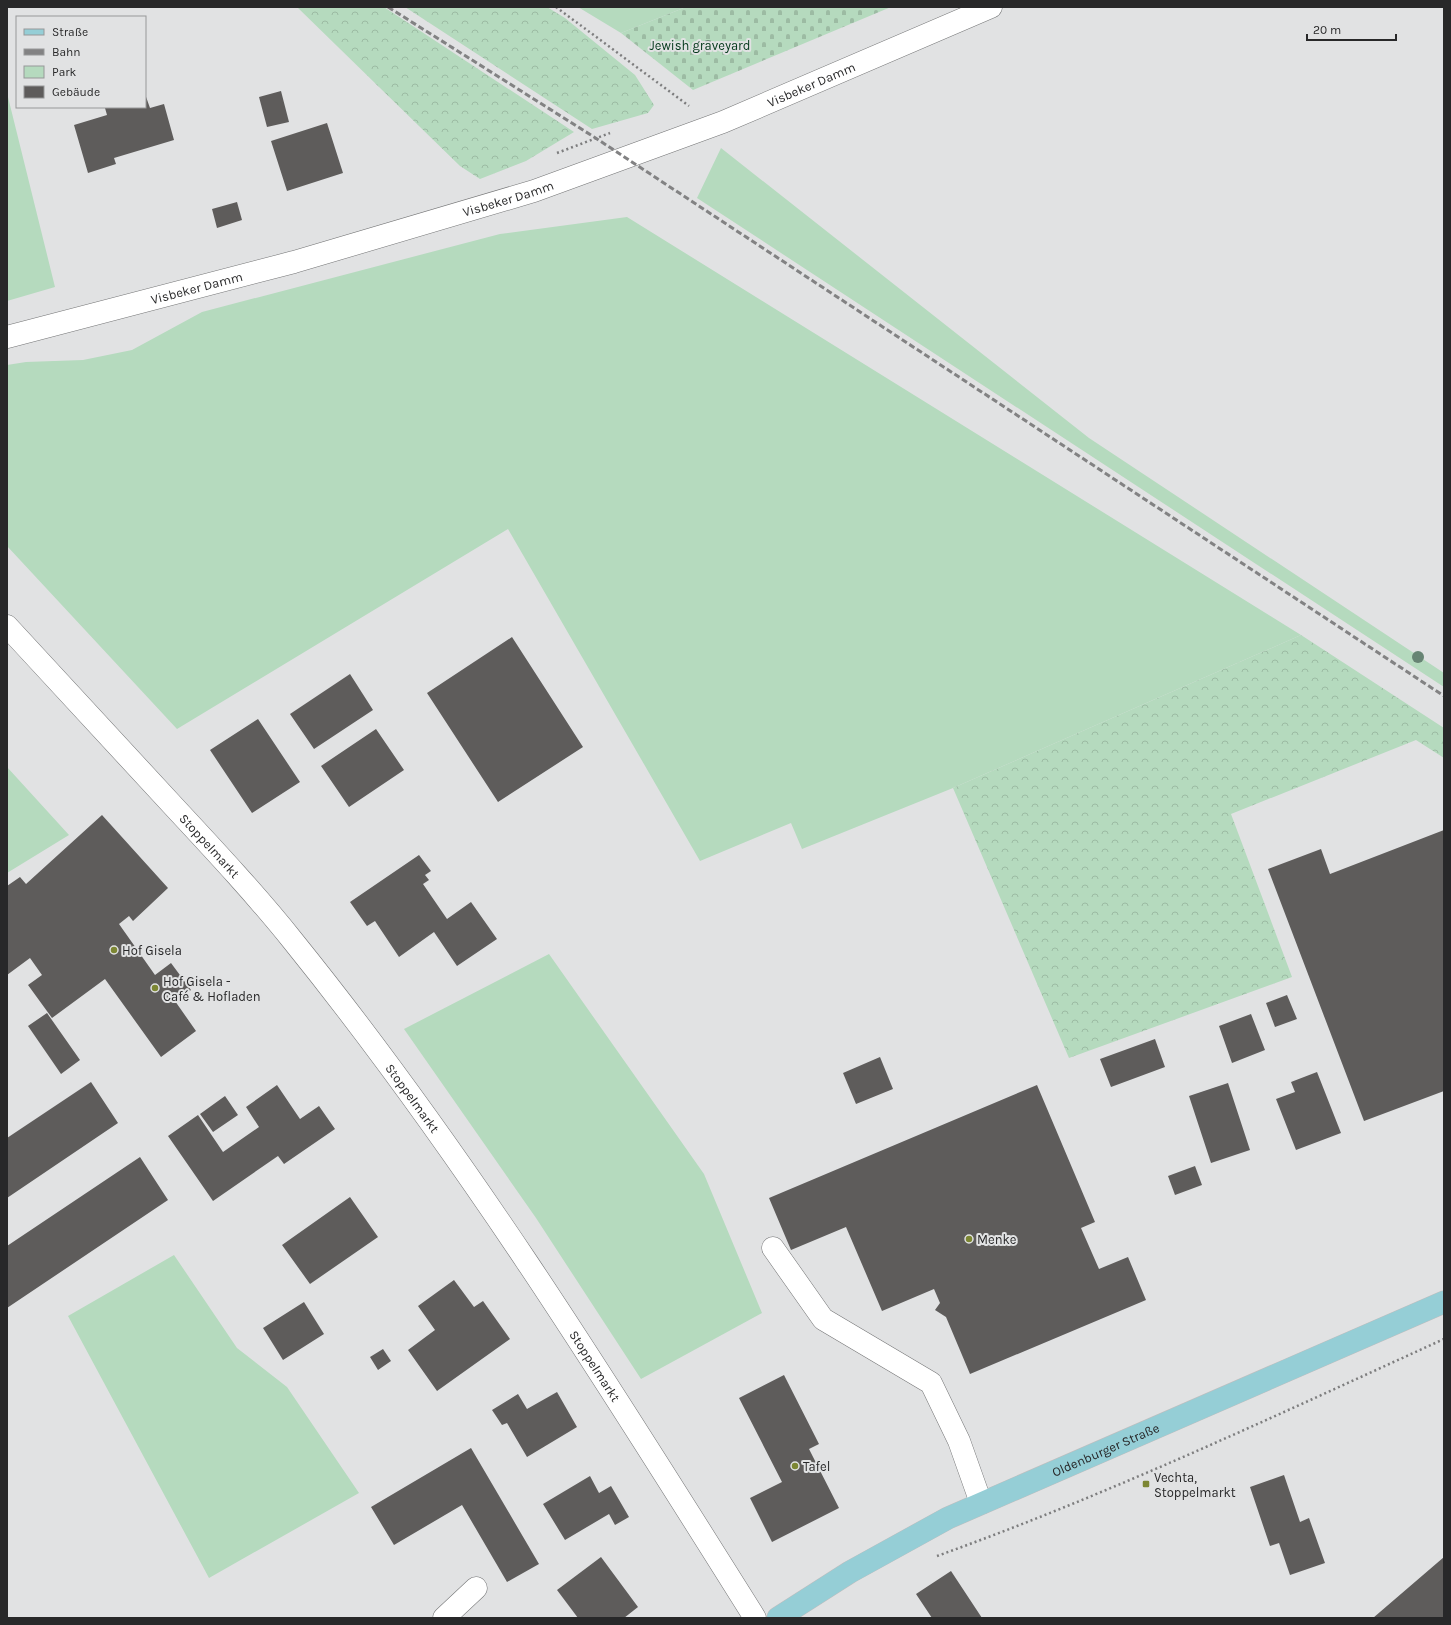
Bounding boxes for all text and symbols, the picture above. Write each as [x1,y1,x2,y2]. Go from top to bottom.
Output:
legend [16,16,146,108]
scale bar [1307,16,1396,42]
text: 20 m [1313,23,1341,37]
text: Straße [52,25,88,39]
park label: Jewish graveyard [650,38,751,53]
text: Bahn [52,45,81,59]
street label: Visbeker Damm [765,59,857,110]
text: Park [52,65,77,79]
text: Gebäude [52,85,100,99]
street label: Visbeker Damm [461,177,556,219]
street label: Visbeker Damm [149,268,244,307]
street label: Stoppelmarkt [177,811,243,881]
place label: Hof Gisela [122,943,182,958]
marker: Hof Gisela [109,945,119,955]
place label: Hof Gisela - Café & Hofladen [163,974,261,1004]
marker: Hof Gisela - Café & Hofladen [150,983,160,993]
street label: Stoppelmarkt [383,1061,443,1136]
place label: Menke [977,1232,1017,1247]
marker: Menke [964,1234,974,1244]
street label: Stoppelmarkt [567,1327,624,1404]
street label: Oldenburger Straße [1049,1419,1162,1479]
place label: Tafel [803,1459,830,1474]
marker: Tafel [790,1461,800,1471]
place label: Vechta, Stoppelmarkt [1154,1470,1236,1500]
marker: Vechta, Stoppelmarkt [1141,1479,1151,1489]

